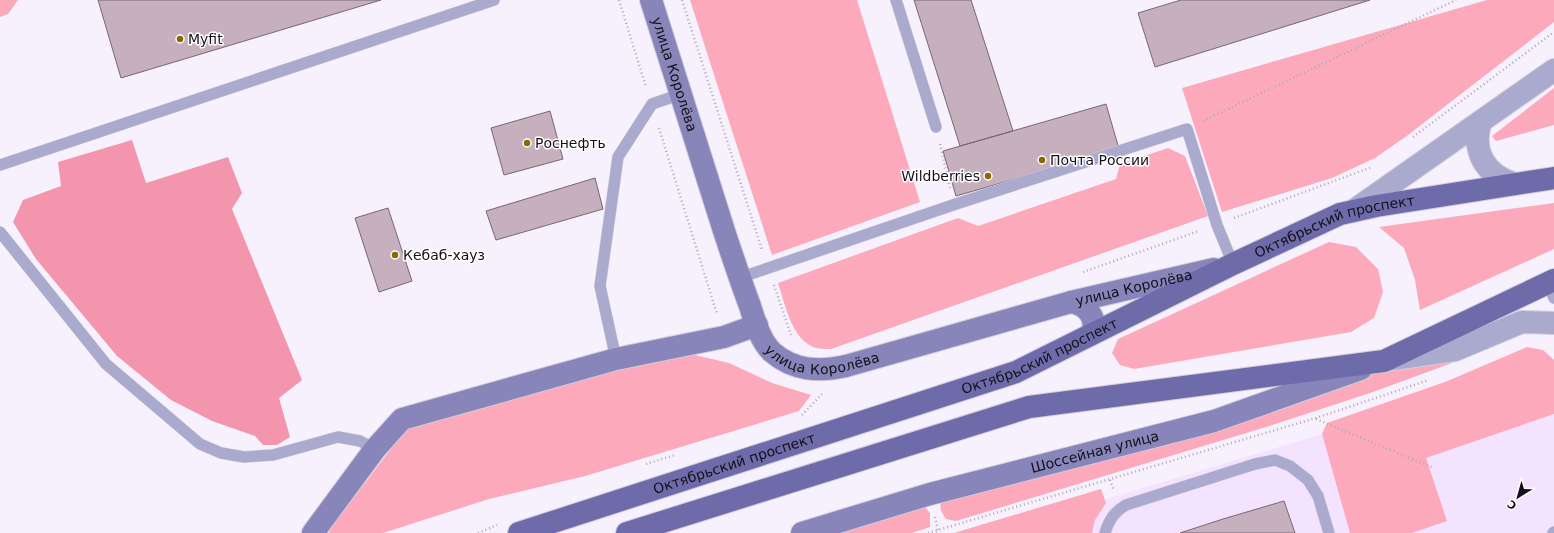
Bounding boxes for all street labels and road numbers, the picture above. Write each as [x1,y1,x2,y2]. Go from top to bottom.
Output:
street label: улица Королёва [649,15,700,134]
street label: Октябрьский проспект [1252,192,1416,261]
street label: улица Королёва [1074,266,1194,309]
street label: Октябрьский проспект [959,315,1120,397]
street label: улица Королёва [761,342,881,377]
street label: Шоссейная улица [1029,427,1161,476]
street label: Октябрьский проспект [651,430,817,497]

